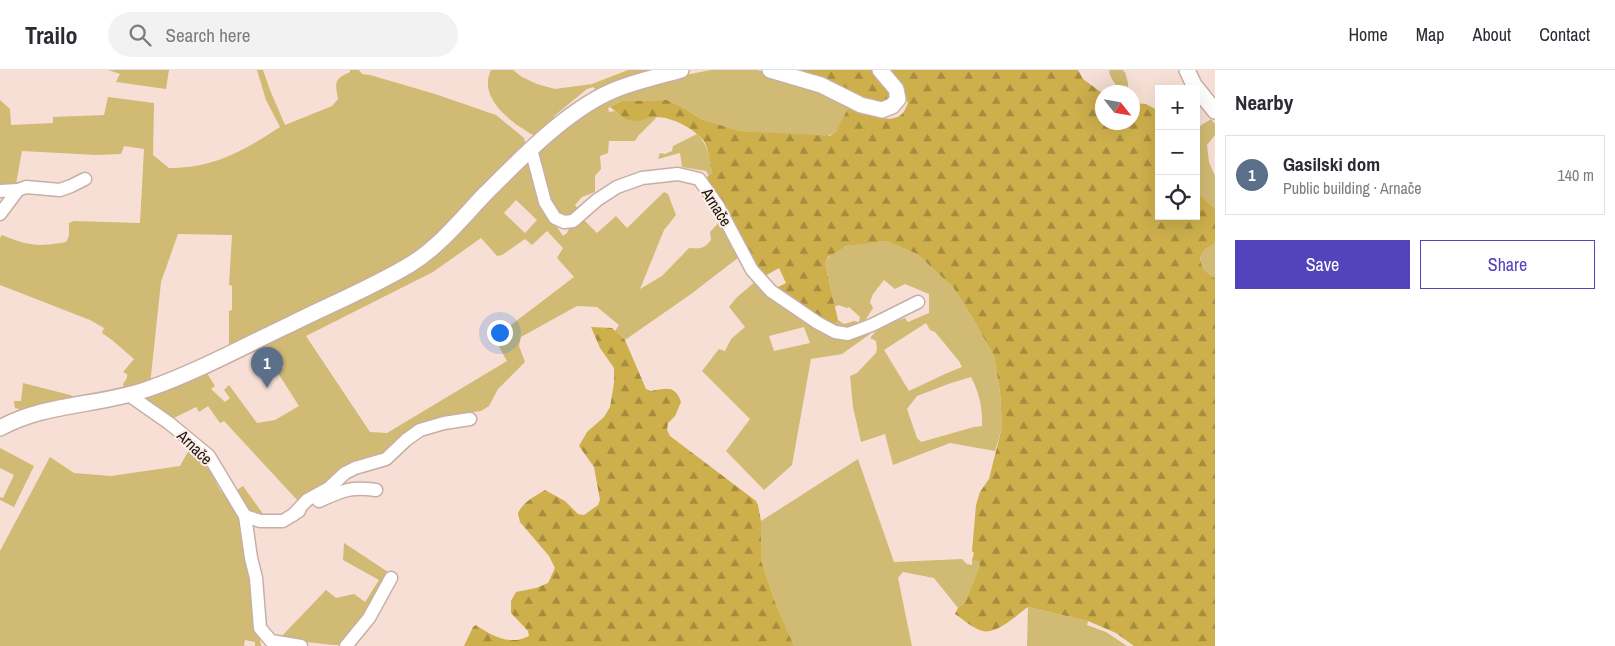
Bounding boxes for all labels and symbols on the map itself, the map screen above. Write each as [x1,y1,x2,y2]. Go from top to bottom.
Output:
north arrow [1095,85,1140,130]
street label: Arnače [696,183,737,230]
your location [487,320,513,346]
pin: 1 [251,347,283,388]
street label: Arnače [172,424,218,469]

